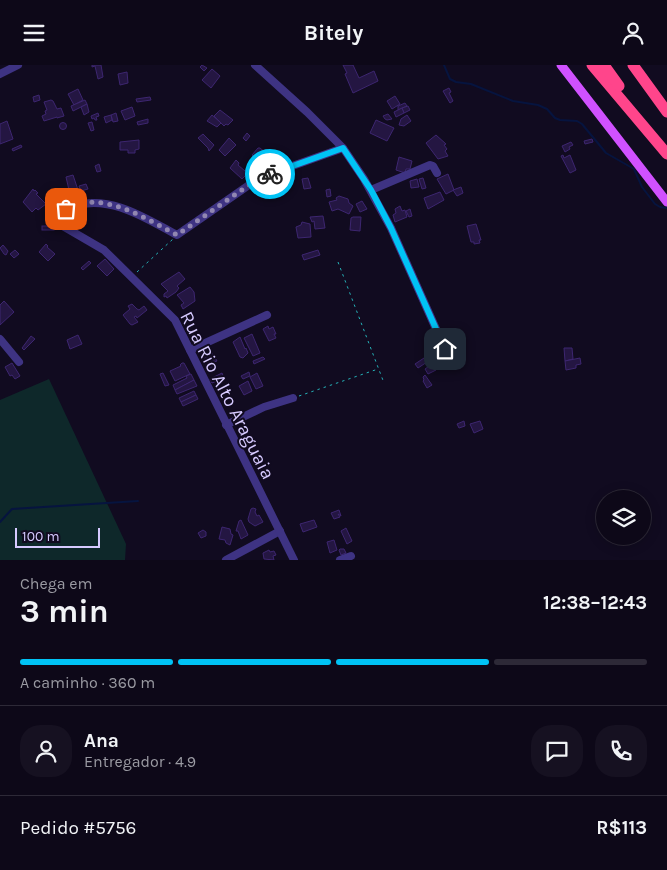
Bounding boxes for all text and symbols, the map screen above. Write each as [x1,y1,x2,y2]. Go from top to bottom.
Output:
icon: menu [20,19,48,47]
icon: person [619,19,647,47]
text: Bitely [304,20,363,46]
courier [245,149,295,199]
icon: bike [256,160,284,188]
pin [45,188,87,230]
icon: bag [52,195,80,223]
street label: Rua Rio Alto Araguaia [175,308,279,483]
pin [424,328,466,370]
icon: home [431,335,459,363]
map controls [596,490,651,545]
button: layers [596,490,651,545]
scale bar [15,525,100,548]
text: 100 m [22,528,60,545]
text: Chega em [20,574,93,593]
text: 12:38–12:43 [543,592,647,614]
text: 3 min [20,593,109,630]
text: A caminho · 360 m [20,673,155,692]
button: person [20,725,72,777]
button: chat [531,725,583,777]
button: phone [595,725,647,777]
text: Ana [84,730,119,752]
text: Entregador · 4.9 [84,752,196,771]
text: Pedido #5756 [20,817,136,839]
text: R$113 [596,817,647,839]

